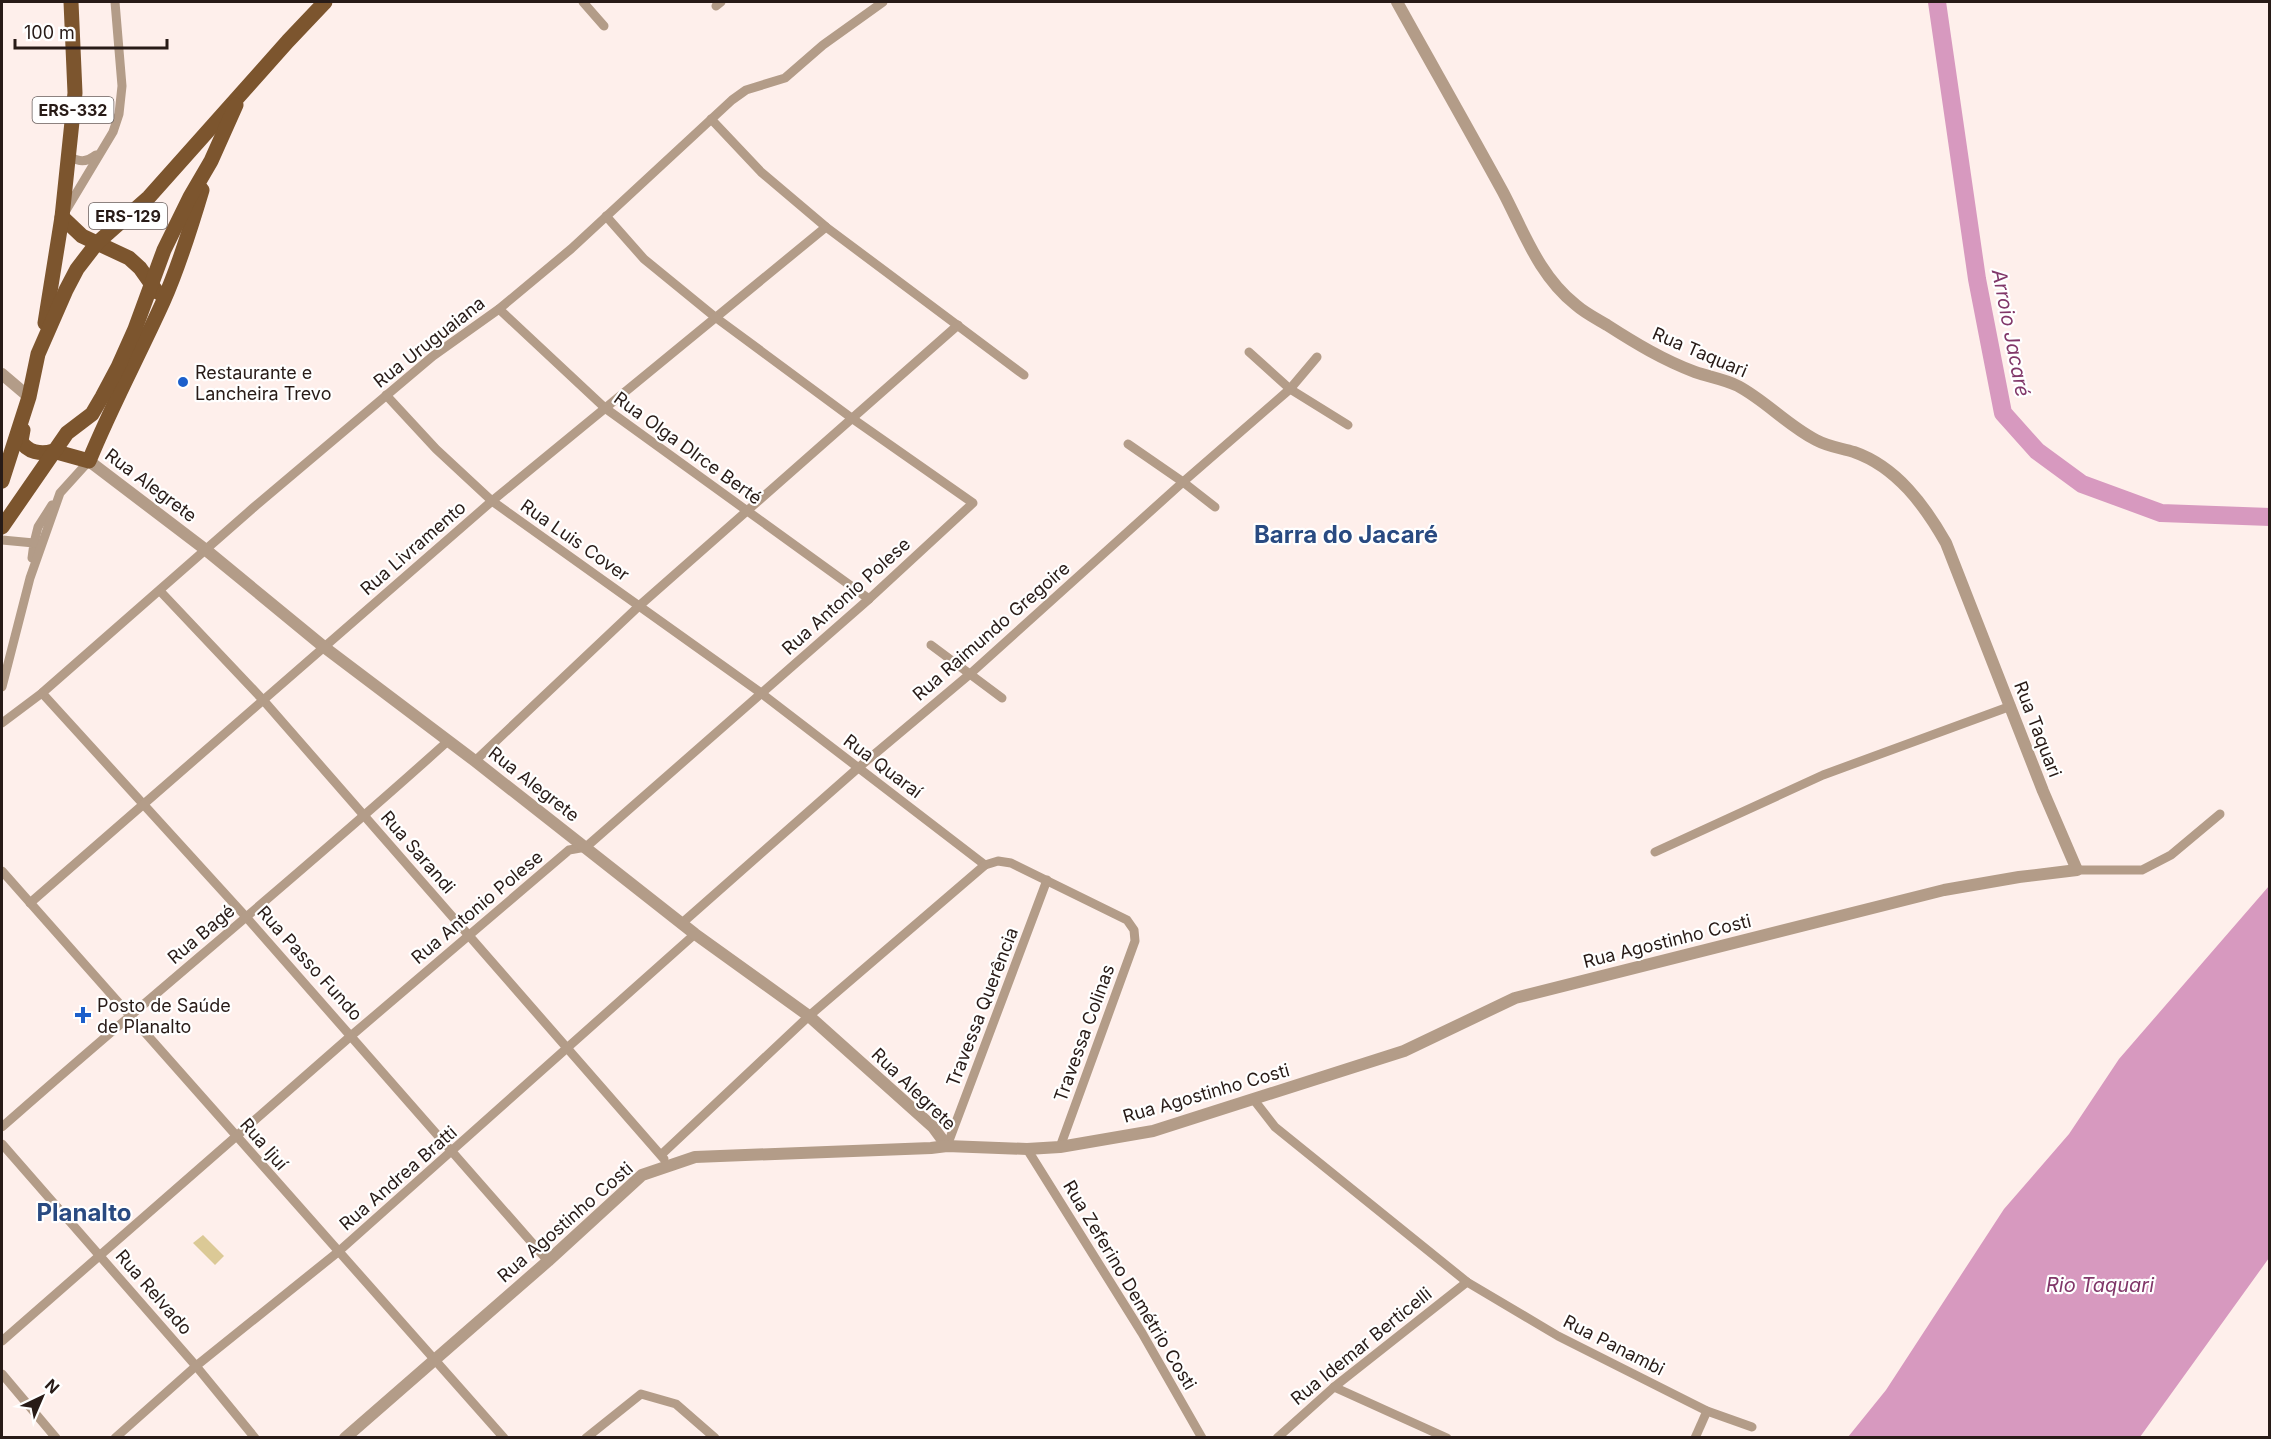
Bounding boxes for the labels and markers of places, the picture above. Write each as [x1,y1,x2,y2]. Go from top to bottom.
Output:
place label: Restaurante e Lancheira Trevo [195,362,331,404]
marker: Restaurante e Lancheira Trevo [176,375,190,389]
place label: Posto de Saúde de Planalto [97,995,231,1037]
marker: Posto de Saúde de Planalto [74,1006,92,1024]

